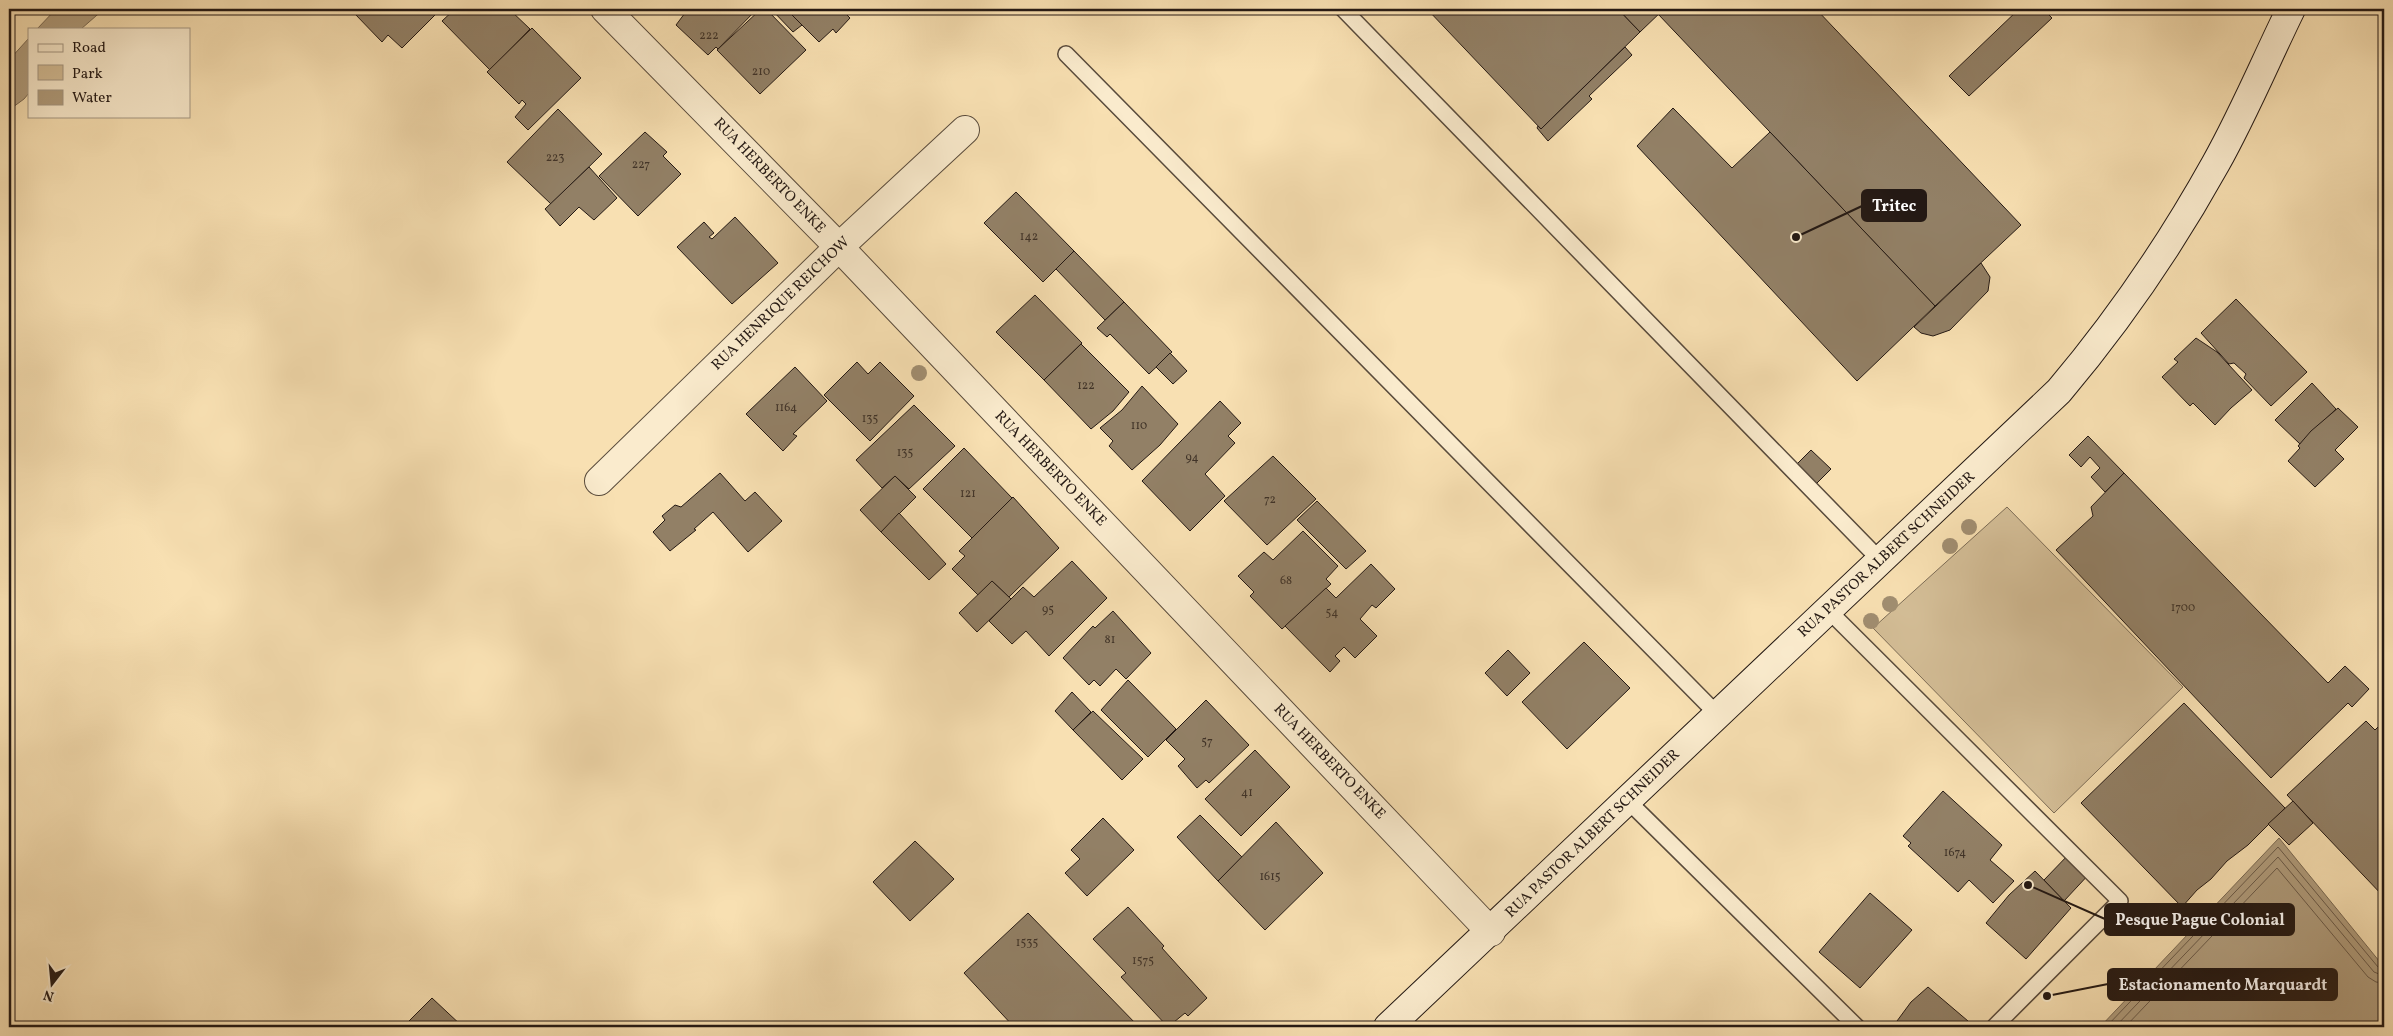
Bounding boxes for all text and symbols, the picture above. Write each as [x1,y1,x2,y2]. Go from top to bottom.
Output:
legend [28,28,190,118]
house number: 222 [699,28,719,44]
text: Road [72,38,106,59]
text: Park [72,64,103,85]
house number: 210 [752,64,770,80]
text: Water [72,88,112,109]
street label: RUA HERBERTO ENKE [708,114,830,238]
house number: 223 [546,150,564,166]
house number: 227 [632,157,650,173]
callout: Tritec [1862,190,1926,221]
text: Tritec [1872,196,1917,218]
house number: 142 [1020,229,1038,245]
street label: RUA HENRIQUE REICHOW [707,232,855,376]
house number: 122 [1077,378,1095,394]
house number: 1164 [775,400,797,416]
street label: RUA HERBERTO ENKE [989,407,1111,531]
house number: 135 [862,411,879,427]
house number: 110 [1131,418,1147,434]
house number: 135 [897,445,914,461]
house number: 94 [1185,450,1199,466]
street label: RUA PASTOR ALBERT SCHNEIDER [1794,467,1980,643]
house number: 121 [960,486,976,502]
house number: 72 [1264,492,1276,508]
house number: 68 [1280,573,1292,589]
house number: 1700 [2171,600,2195,616]
house number: 95 [1042,602,1054,618]
house number: 54 [1326,605,1338,621]
house number: 81 [1105,632,1115,648]
street label: RUA HERBERTO ENKE [1268,700,1390,824]
house number: 57 [1201,734,1213,750]
street label: RUA PASTOR ALBERT SCHNEIDER [1501,745,1685,923]
house number: 41 [1241,785,1253,801]
house number: 1674 [1944,845,1966,861]
house number: 1615 [1259,869,1281,885]
callout: Pesque Pague Colonial [2105,904,2294,935]
text: Pesque Pague Colonial [2115,910,2285,932]
house number: 1535 [1016,935,1038,951]
house number: 1575 [1132,953,1154,969]
north arrow [28,958,78,1008]
callout: Estacionamento Marquardt [2108,969,2337,1000]
text: Estacionamento Marquardt [2119,975,2327,997]
text: N [41,985,56,1006]

